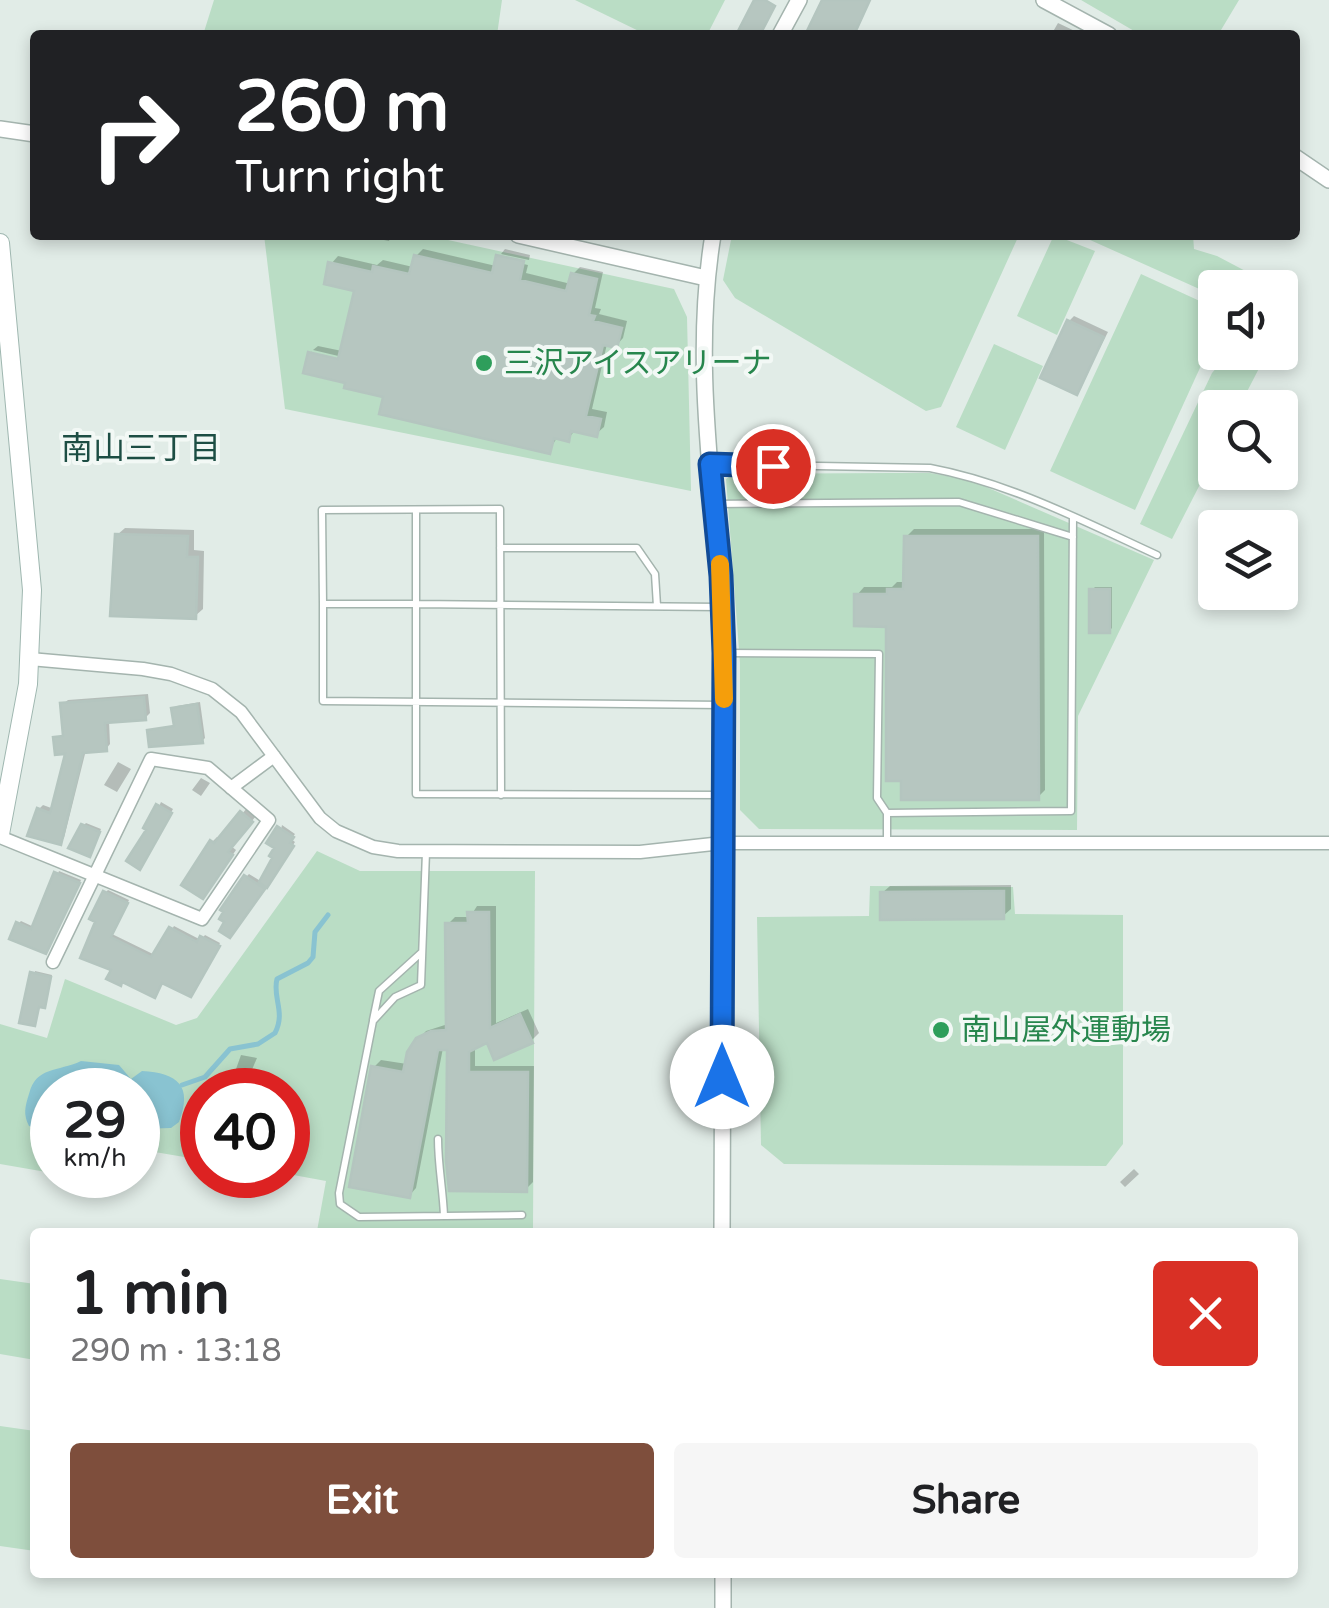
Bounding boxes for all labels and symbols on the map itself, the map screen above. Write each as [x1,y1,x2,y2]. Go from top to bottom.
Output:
place label: 三沢アイスアリーナ [504,345,772,382]
marker: 三沢アイスアリーナ [473,352,495,374]
pin [731,424,816,509]
district label: 南山三丁目 [61,430,221,468]
place label: 南山屋外運動場 [961,1012,1171,1049]
marker: 南山屋外運動場 [930,1019,952,1041]
position arrow [670,1025,774,1129]
speed limit sign: 40 [180,1068,310,1198]

